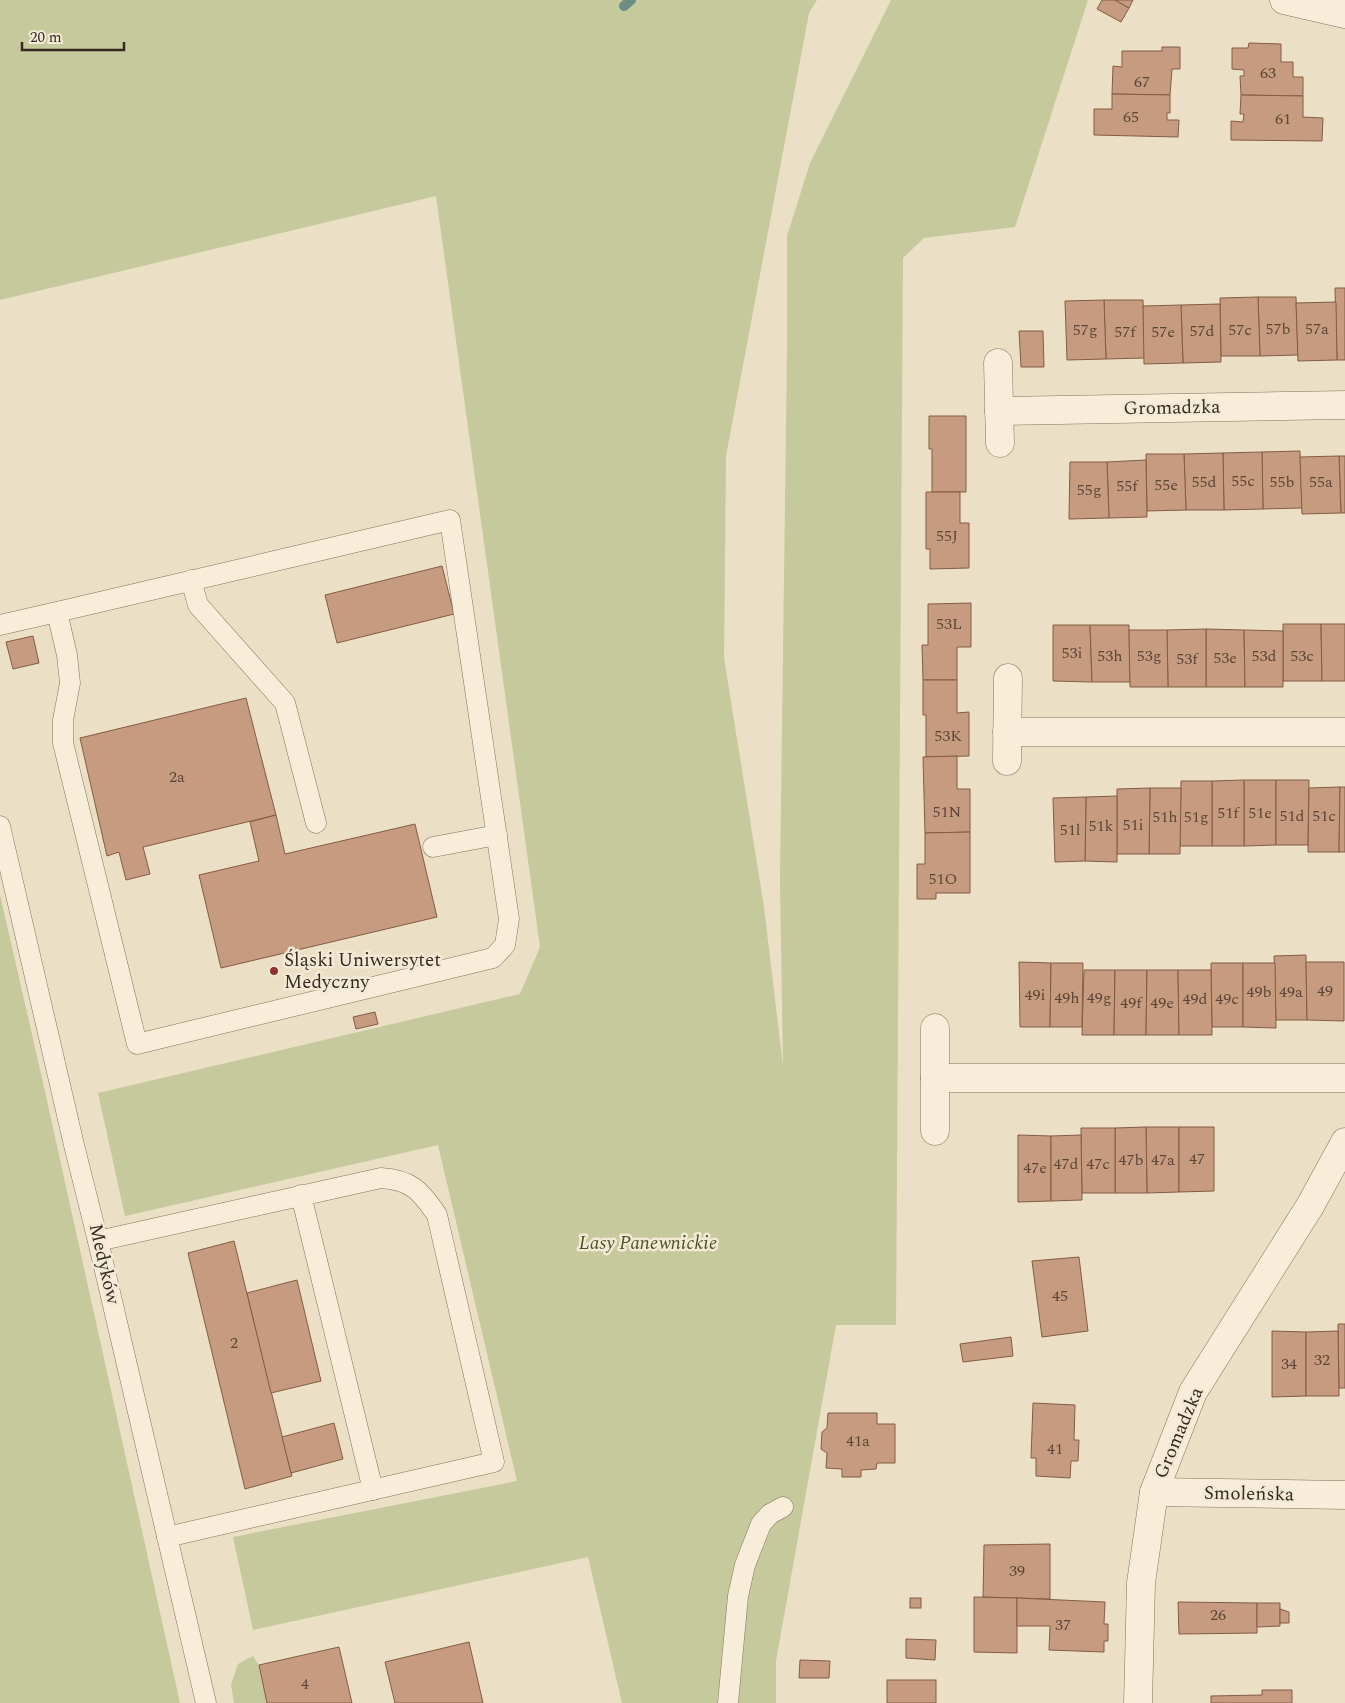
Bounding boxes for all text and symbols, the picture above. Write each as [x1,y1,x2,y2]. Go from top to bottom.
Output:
scale bar [22,20,125,52]
text: 20 m [30,26,62,49]
house number: 63 [1260,61,1276,85]
house number: 67 [1134,70,1150,94]
house number: 65 [1123,105,1139,129]
house number: 61 [1275,107,1291,131]
house number: 57b [1266,317,1291,341]
house number: 57a [1305,317,1329,341]
house number: 57g [1073,318,1097,342]
house number: 57c [1228,318,1252,342]
house number: 57d [1190,319,1215,343]
house number: 57f [1114,320,1137,344]
house number: 57e [1151,320,1175,344]
street label: Gromadzka [1123,393,1222,423]
house number: 55c [1231,469,1255,493]
house number: 55d [1192,470,1217,494]
house number: 55b [1270,470,1295,494]
house number: 55a [1309,470,1333,494]
house number: 55e [1154,473,1178,497]
house number: 55f [1116,474,1139,498]
house number: 55g [1077,478,1101,502]
house number: 55J [936,524,958,548]
house number: 53L [936,612,962,636]
house number: 53i [1061,641,1083,665]
house number: 53h [1097,644,1123,668]
house number: 53g [1137,644,1161,668]
house number: 53d [1252,644,1277,668]
house number: 53c [1290,644,1314,668]
house number: 53e [1213,646,1237,670]
house number: 53f [1176,647,1199,671]
house number: 53K [934,724,962,748]
house number: 2a [169,765,185,789]
house number: 51N [933,800,961,824]
house number: 51f [1217,801,1240,825]
house number: 51e [1248,801,1272,825]
house number: 51d [1280,804,1305,828]
house number: 51c [1312,804,1336,828]
house number: 51h [1152,805,1178,829]
house number: 51g [1184,805,1208,829]
house number: 51i [1122,813,1144,837]
house number: 51k [1089,814,1114,838]
house number: 51l [1060,818,1080,842]
house number: 51O [929,867,957,891]
place label: Śląski Uniwersytet Medyczny [284,946,441,997]
marker: Śląski Uniwersytet Medyczny [268,965,280,977]
house number: 49 [1317,979,1333,1003]
house number: 49b [1247,980,1272,1004]
house number: 49a [1279,980,1303,1004]
house number: 49i [1024,983,1046,1007]
house number: 49h [1054,986,1080,1010]
house number: 49g [1087,986,1111,1010]
house number: 49d [1183,987,1208,1011]
house number: 49c [1215,987,1239,1011]
house number: 49f [1120,991,1143,1015]
house number: 49e [1150,991,1174,1015]
house number: 47 [1189,1147,1205,1171]
house number: 47b [1119,1148,1144,1172]
house number: 47a [1151,1148,1175,1172]
house number: 47d [1054,1152,1079,1176]
house number: 47c [1086,1152,1110,1176]
house number: 47e [1023,1156,1047,1180]
street label: Medyków [81,1221,128,1308]
park label: Lasy Panewnickie [579,1229,717,1258]
house number: 45 [1052,1284,1068,1308]
house number: 2 [230,1331,238,1355]
house number: 32 [1314,1348,1330,1372]
house number: 34 [1281,1352,1297,1376]
street label: Gromadzka [1147,1382,1212,1483]
house number: 41a [846,1429,870,1453]
house number: 41 [1047,1437,1063,1461]
street label: Smoleńska [1204,1479,1295,1509]
house number: 39 [1009,1559,1025,1583]
house number: 26 [1210,1603,1226,1627]
house number: 37 [1055,1613,1071,1637]
house number: 4 [301,1672,309,1696]

